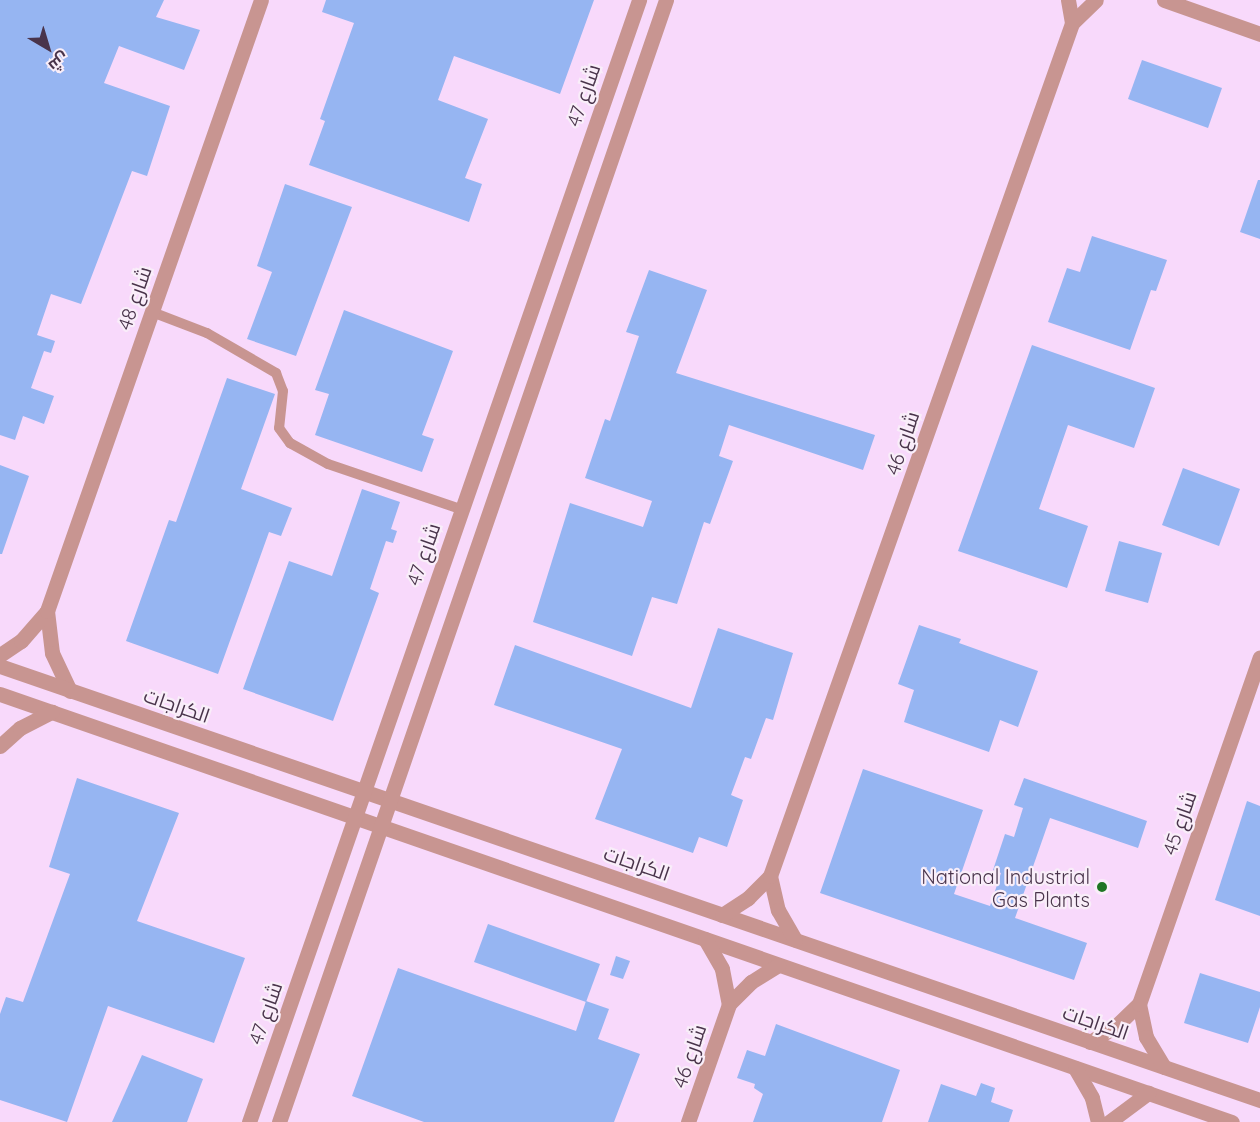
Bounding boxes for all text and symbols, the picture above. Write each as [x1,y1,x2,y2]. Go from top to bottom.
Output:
north arrow [18,18,78,78]
text: ش [45,48,73,76]
street label: شارع 47 [561,61,605,129]
street label: شارع 48 [112,263,156,333]
street label: شارع 46 [880,408,924,478]
street label: شارع 47 [401,520,445,588]
street label: الكراجات [141,683,213,727]
street label: شارع 45 [1157,788,1201,858]
street label: الكراجات [601,841,673,885]
place label: National Industrial Gas Plants [921,864,1090,911]
marker: National Industrial Gas Plants [1095,880,1109,894]
street label: شارع 47 [243,979,287,1047]
street label: الكراجات [1060,1000,1132,1044]
street label: شارع 46 [667,1021,711,1091]

